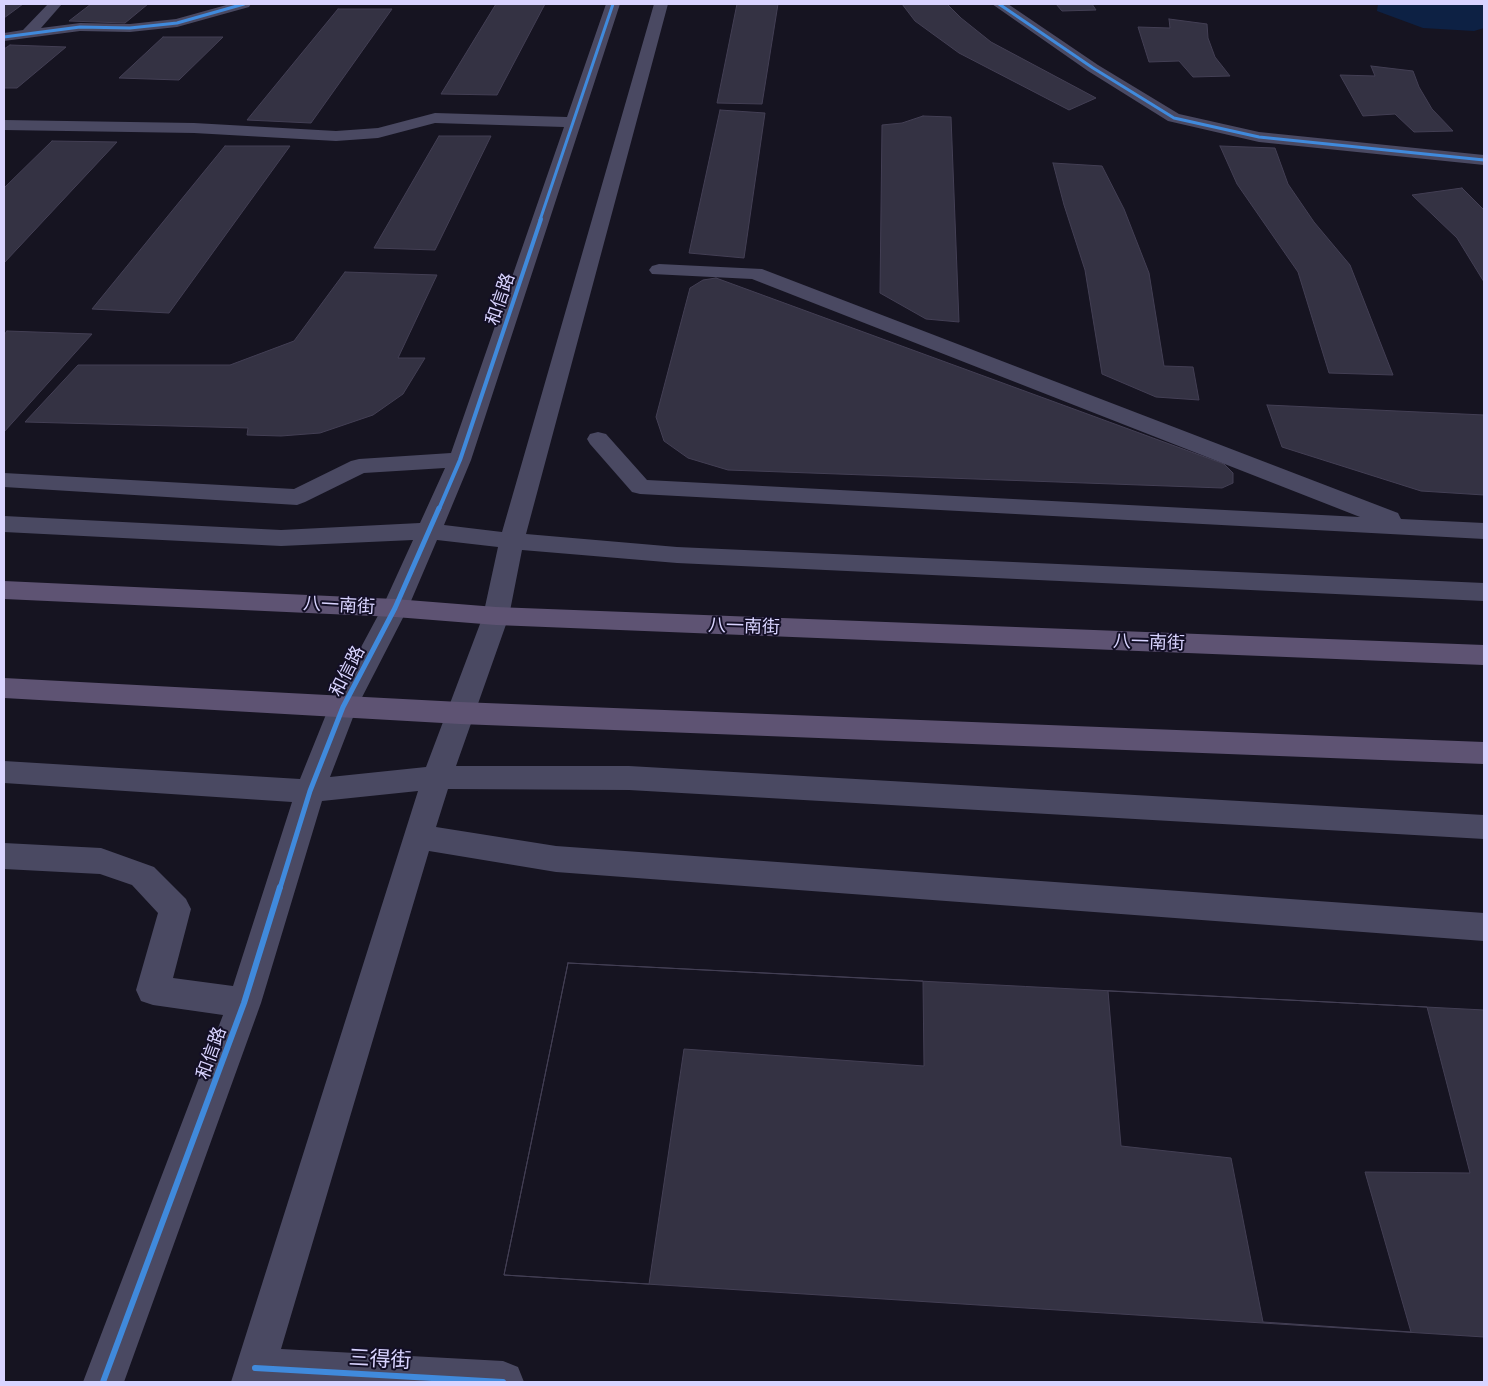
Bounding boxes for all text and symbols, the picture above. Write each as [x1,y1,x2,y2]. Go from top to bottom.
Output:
street label: 和信路 [481,270,519,328]
street label: 八一南街 [302,592,376,618]
street label: 八一南街 [708,614,780,638]
street label: 八一南街 [1113,630,1185,654]
street label: 和信路 [325,642,369,700]
street label: 和信路 [192,1024,230,1082]
street label: 三得街 [348,1345,412,1373]

